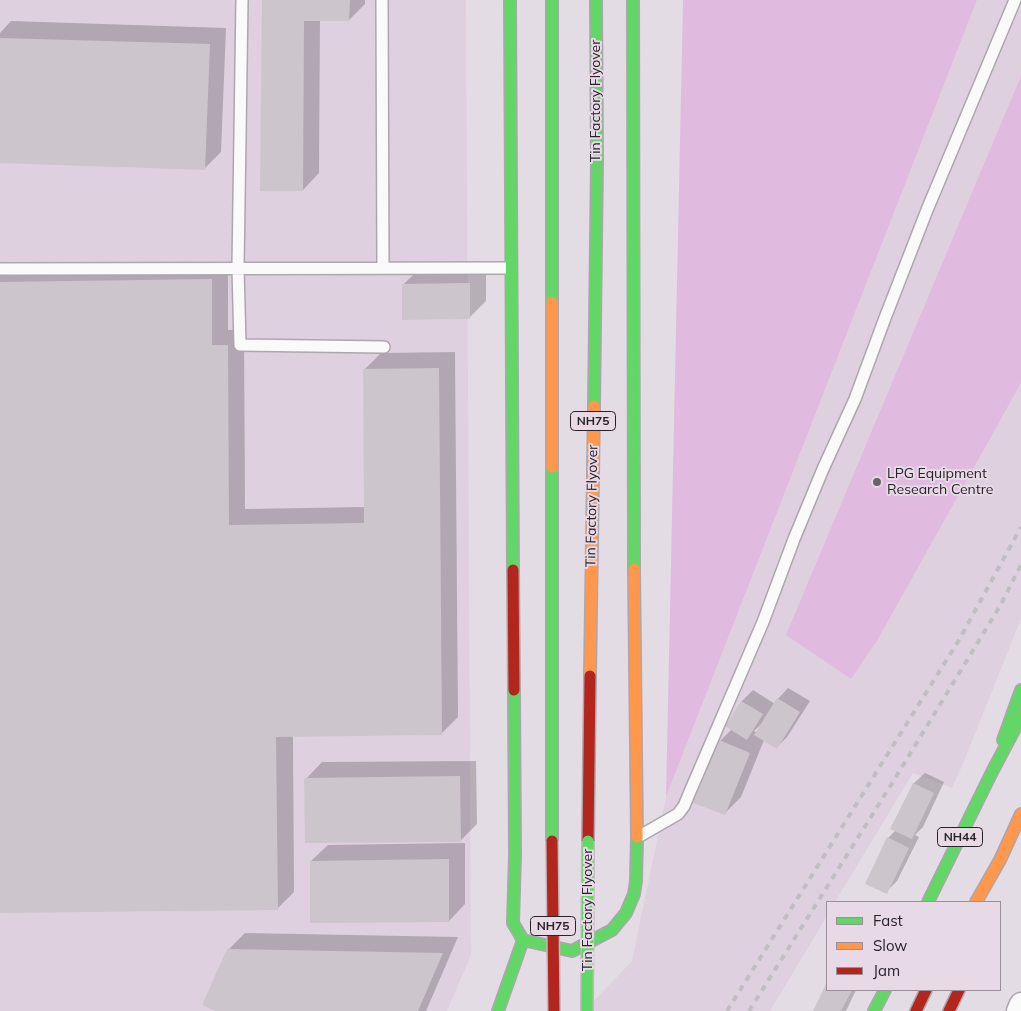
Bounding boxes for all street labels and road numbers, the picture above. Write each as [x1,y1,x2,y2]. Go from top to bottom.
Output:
street label: Tin Factory Flyover [588,40,604,162]
road number: NH75 [570,412,616,431]
street label: Tin Factory Flyover [583,445,601,567]
road number: NH44 [938,828,982,846]
street label: Tin Factory Flyover [580,849,596,971]
road number: NH75 [530,916,576,936]

